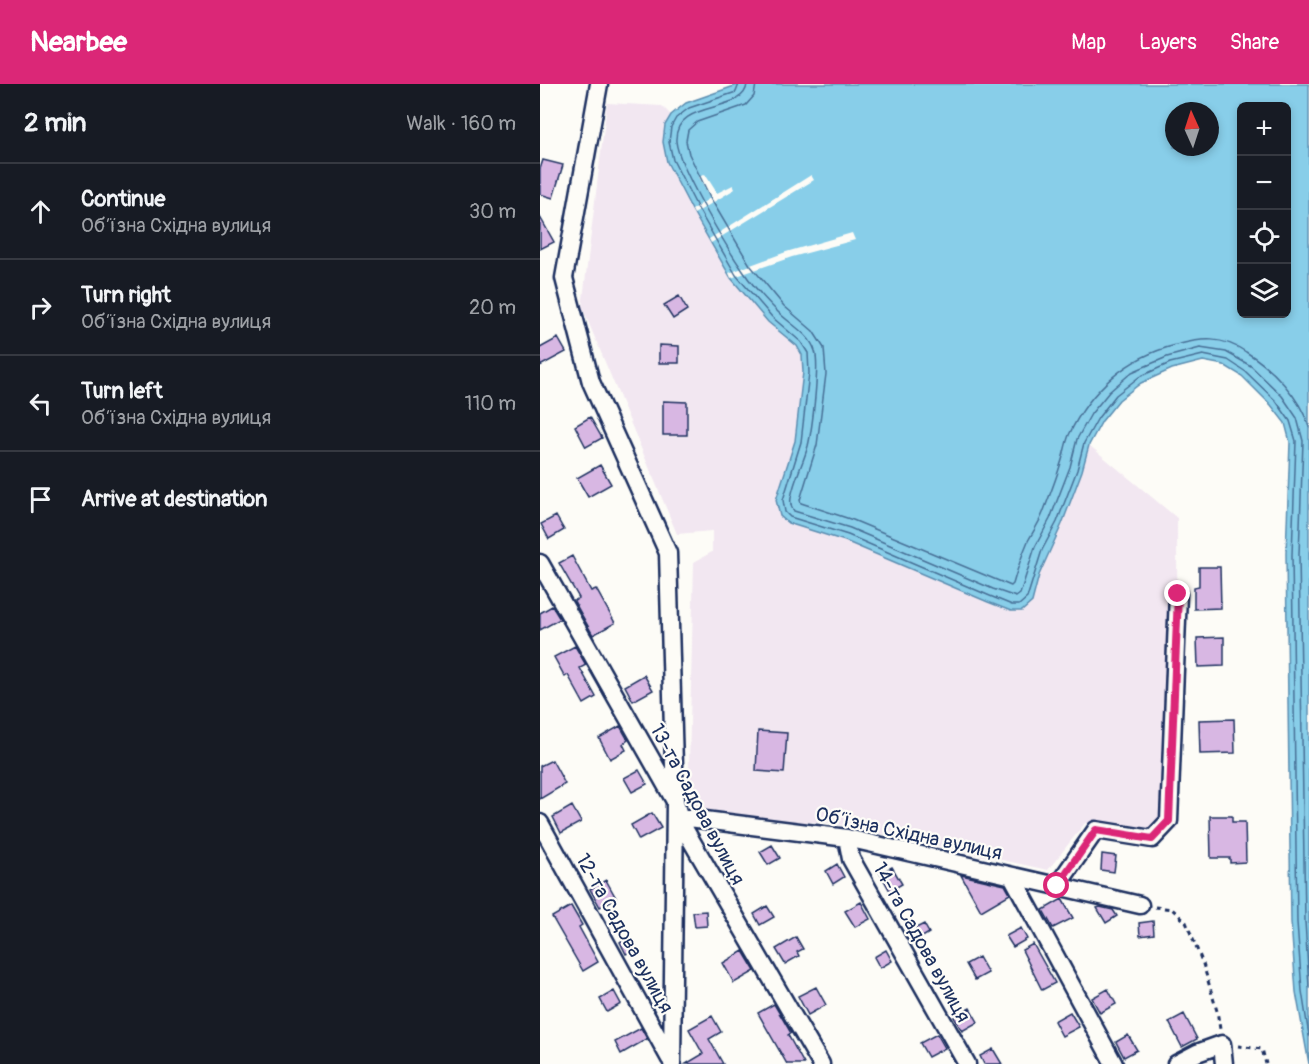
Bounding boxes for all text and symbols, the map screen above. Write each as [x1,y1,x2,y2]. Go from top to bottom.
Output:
text: Nearbee [30,25,127,60]
text: Map [1071,29,1106,56]
text: Layers [1139,29,1197,56]
text: Share [1230,29,1279,56]
north arrow [1165,102,1219,156]
map controls [1237,102,1291,318]
button: + [1237,102,1291,156]
text: 2 min [24,107,86,139]
text: Walk · 160 m [406,111,516,136]
button: − [1237,156,1291,210]
text: Continue [81,185,165,213]
icon: ahead [24,195,57,228]
text: 30 m [469,199,516,224]
button: locate [1237,210,1291,264]
text: Обʼїзна Східна вулиця [81,213,271,238]
button: layers [1237,264,1291,318]
text: Turn right [81,281,171,309]
icon: right [24,291,57,324]
text: 20 m [469,295,516,320]
text: Обʼїзна Східна вулиця [81,309,271,334]
text: Turn left [81,377,163,405]
icon: left [24,387,57,420]
text: 110 m [465,391,516,416]
text: Обʼїзна Східна вулиця [81,405,271,430]
icon: arrive [24,483,57,516]
text: Arrive at destination [81,485,267,513]
route end [1164,580,1190,606]
street label: 13-та Садова вулиця [645,719,751,889]
street label: Обʼїзна Східна вулиця [813,801,1005,865]
street label: 12-та Садова вулиця [570,849,679,1017]
street label: 14-та Садова вулиця [867,858,976,1027]
route start [1043,872,1069,898]

